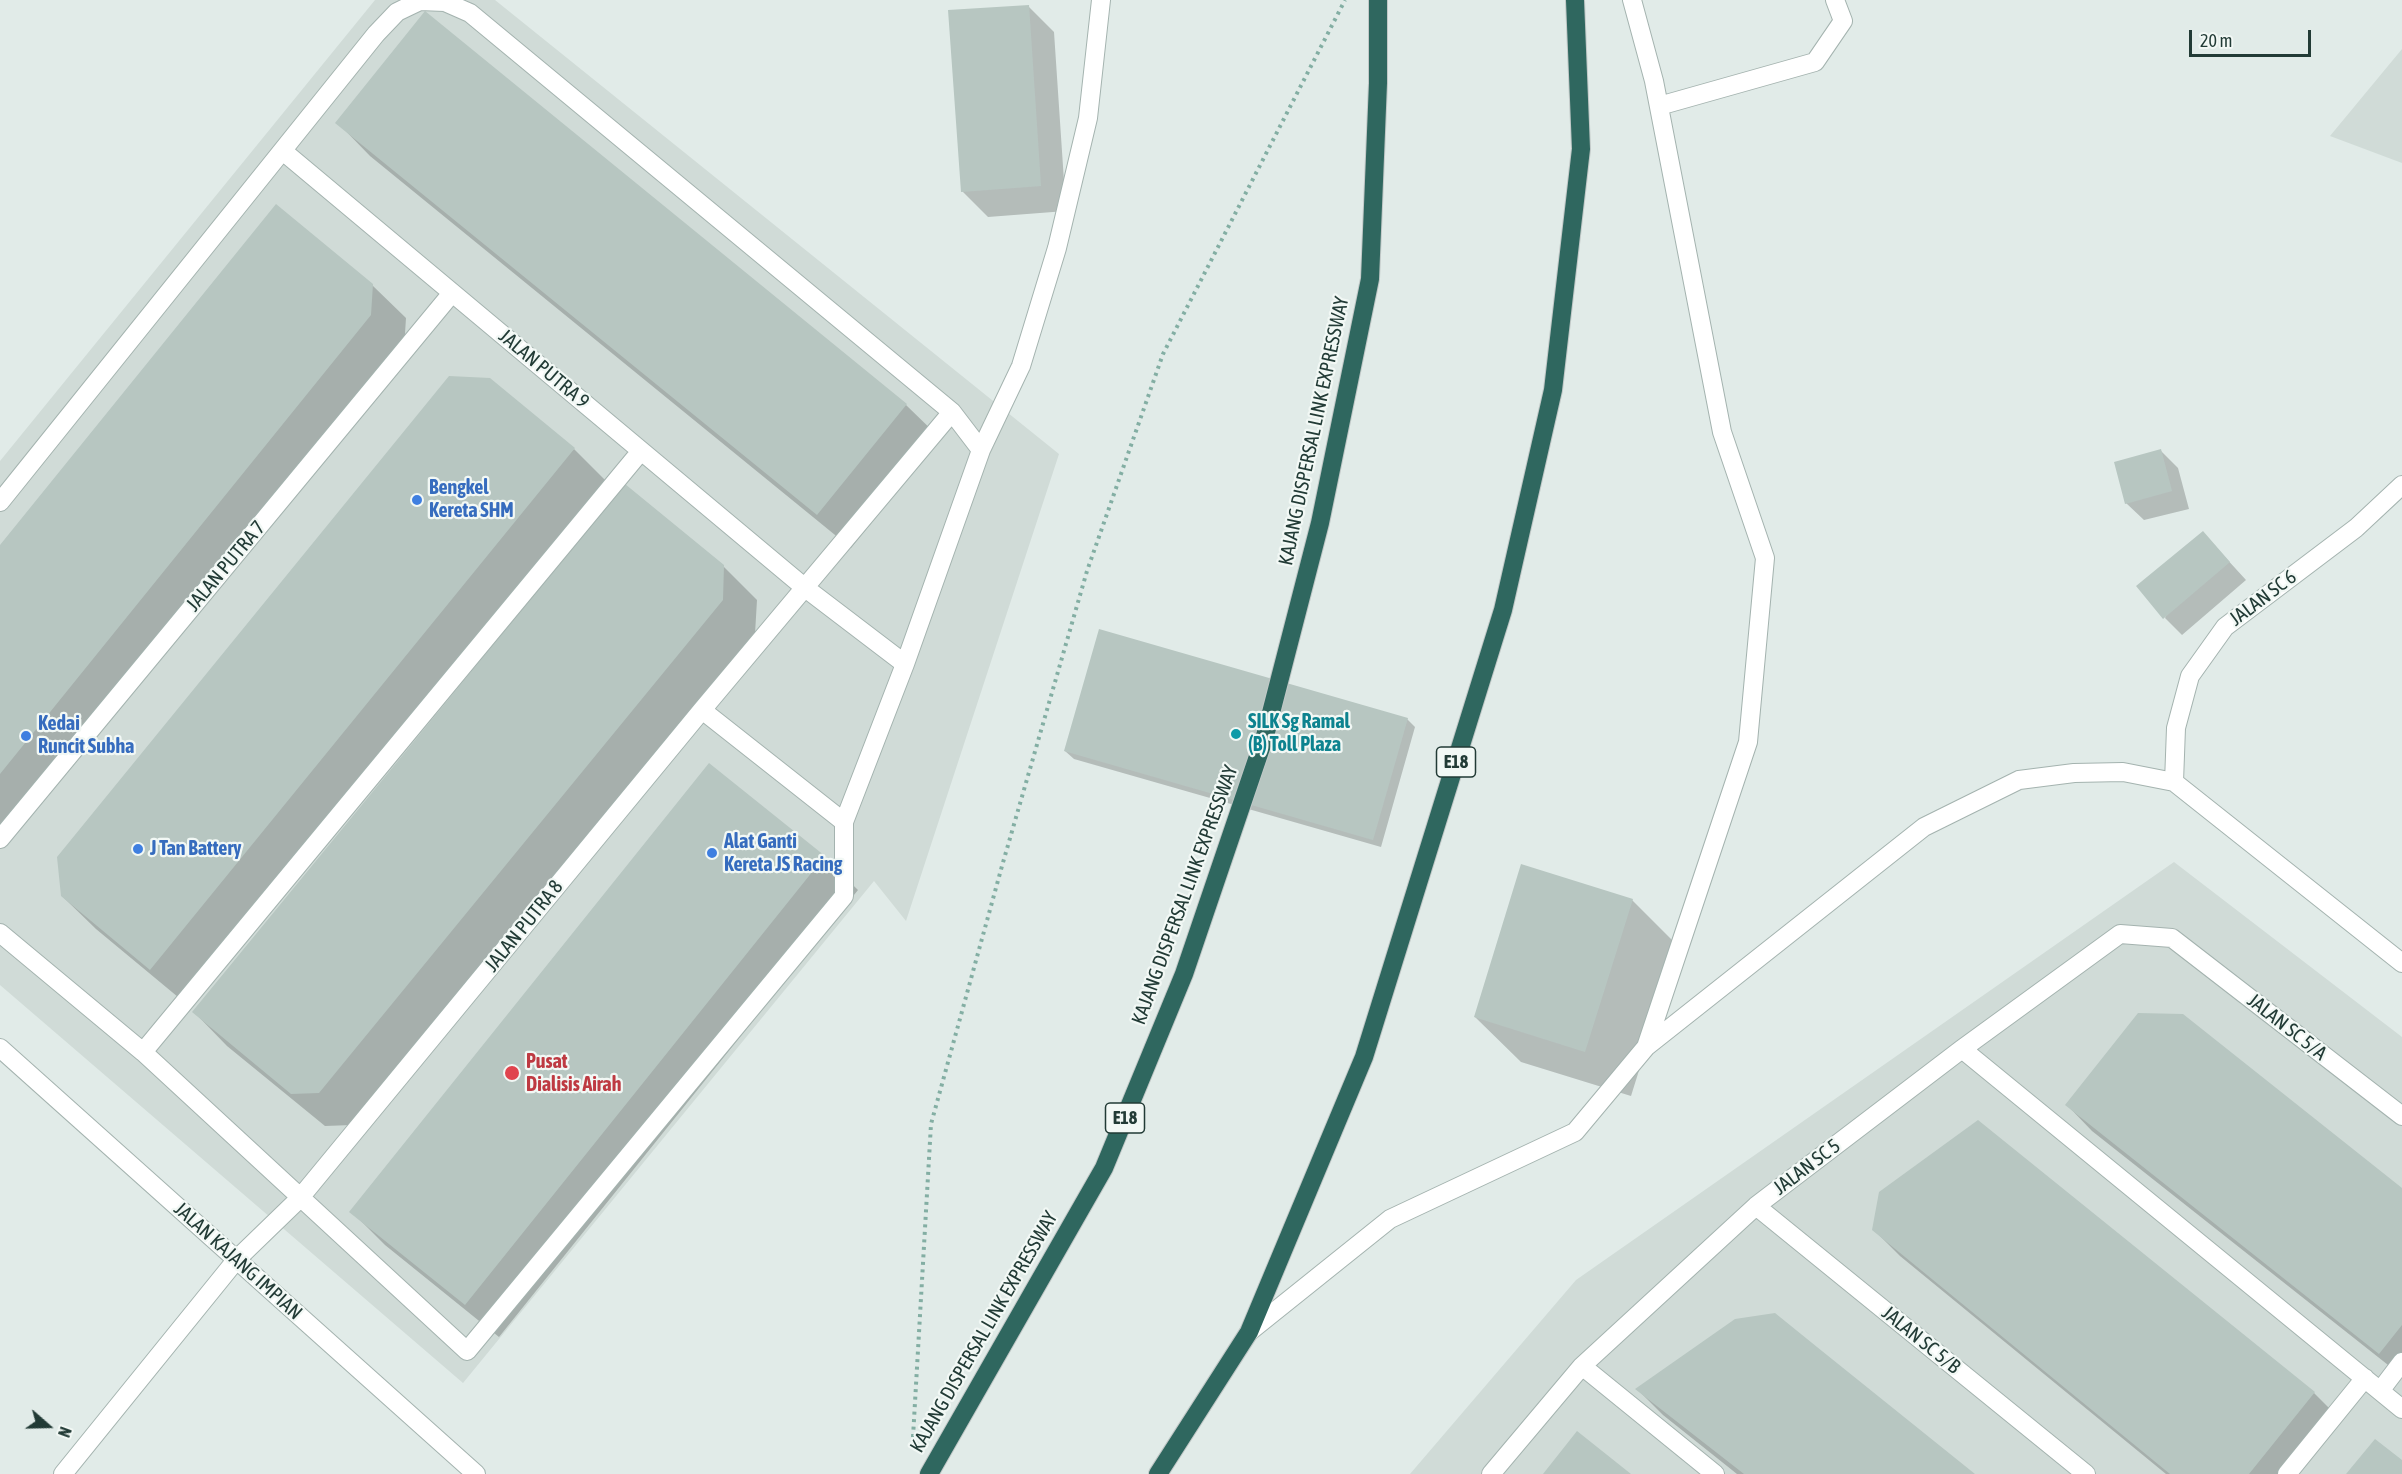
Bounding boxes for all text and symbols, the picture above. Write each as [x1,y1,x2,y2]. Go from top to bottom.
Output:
scale bar [2192,18,2314,56]
text: 20 m [2200,30,2232,51]
street label: KAJANG DISPERSAL LINK EXPRESSWAY [1274,294,1354,568]
street label: JALAN PUTRA 9 [494,324,594,414]
place label: Bengkel Kereta SHM [429,476,514,523]
marker: Bengkel Kereta SHM [410,493,424,507]
street label: JALAN PUTRA 7 [181,516,271,616]
street label: JALAN SC 6 [2225,565,2301,631]
place label: SILK Sg Ramal (B) Toll Plaza [1248,710,1350,757]
place label: Kedai Runcit Subha [38,712,134,759]
marker: SILK Sg Ramal (B) Toll Plaza [1229,727,1243,741]
marker: Kedai Runcit Subha [19,729,33,743]
road number: E18 [1436,747,1476,777]
street label: KAJANG DISPERSAL LINK EXPRESSWAY [1127,762,1243,1028]
place label: Alat Ganti Kereta JS Racing [724,830,842,877]
place label: J Tan Battery [150,837,242,861]
marker: J Tan Battery [131,842,145,856]
marker: Alat Ganti Kereta JS Racing [705,846,719,860]
street label: JALAN PUTRA 8 [480,875,568,977]
street label: JALAN SC 5/A [2242,988,2332,1066]
place label: Pusat Dialisis Airah [526,1050,621,1097]
marker: Pusat Dialisis Airah [503,1064,521,1082]
road number: E18 [1106,1103,1144,1133]
street label: JALAN SC 5 [1769,1134,1845,1200]
street label: JALAN KAJANG IMPIAN [169,1197,307,1325]
street label: KAJANG DISPERSAL LINK EXPRESSWAY [905,1207,1063,1457]
street label: JALAN SC 5/B [1877,1301,1965,1379]
north arrow [18,1396,78,1456]
text: N [55,1425,75,1440]

